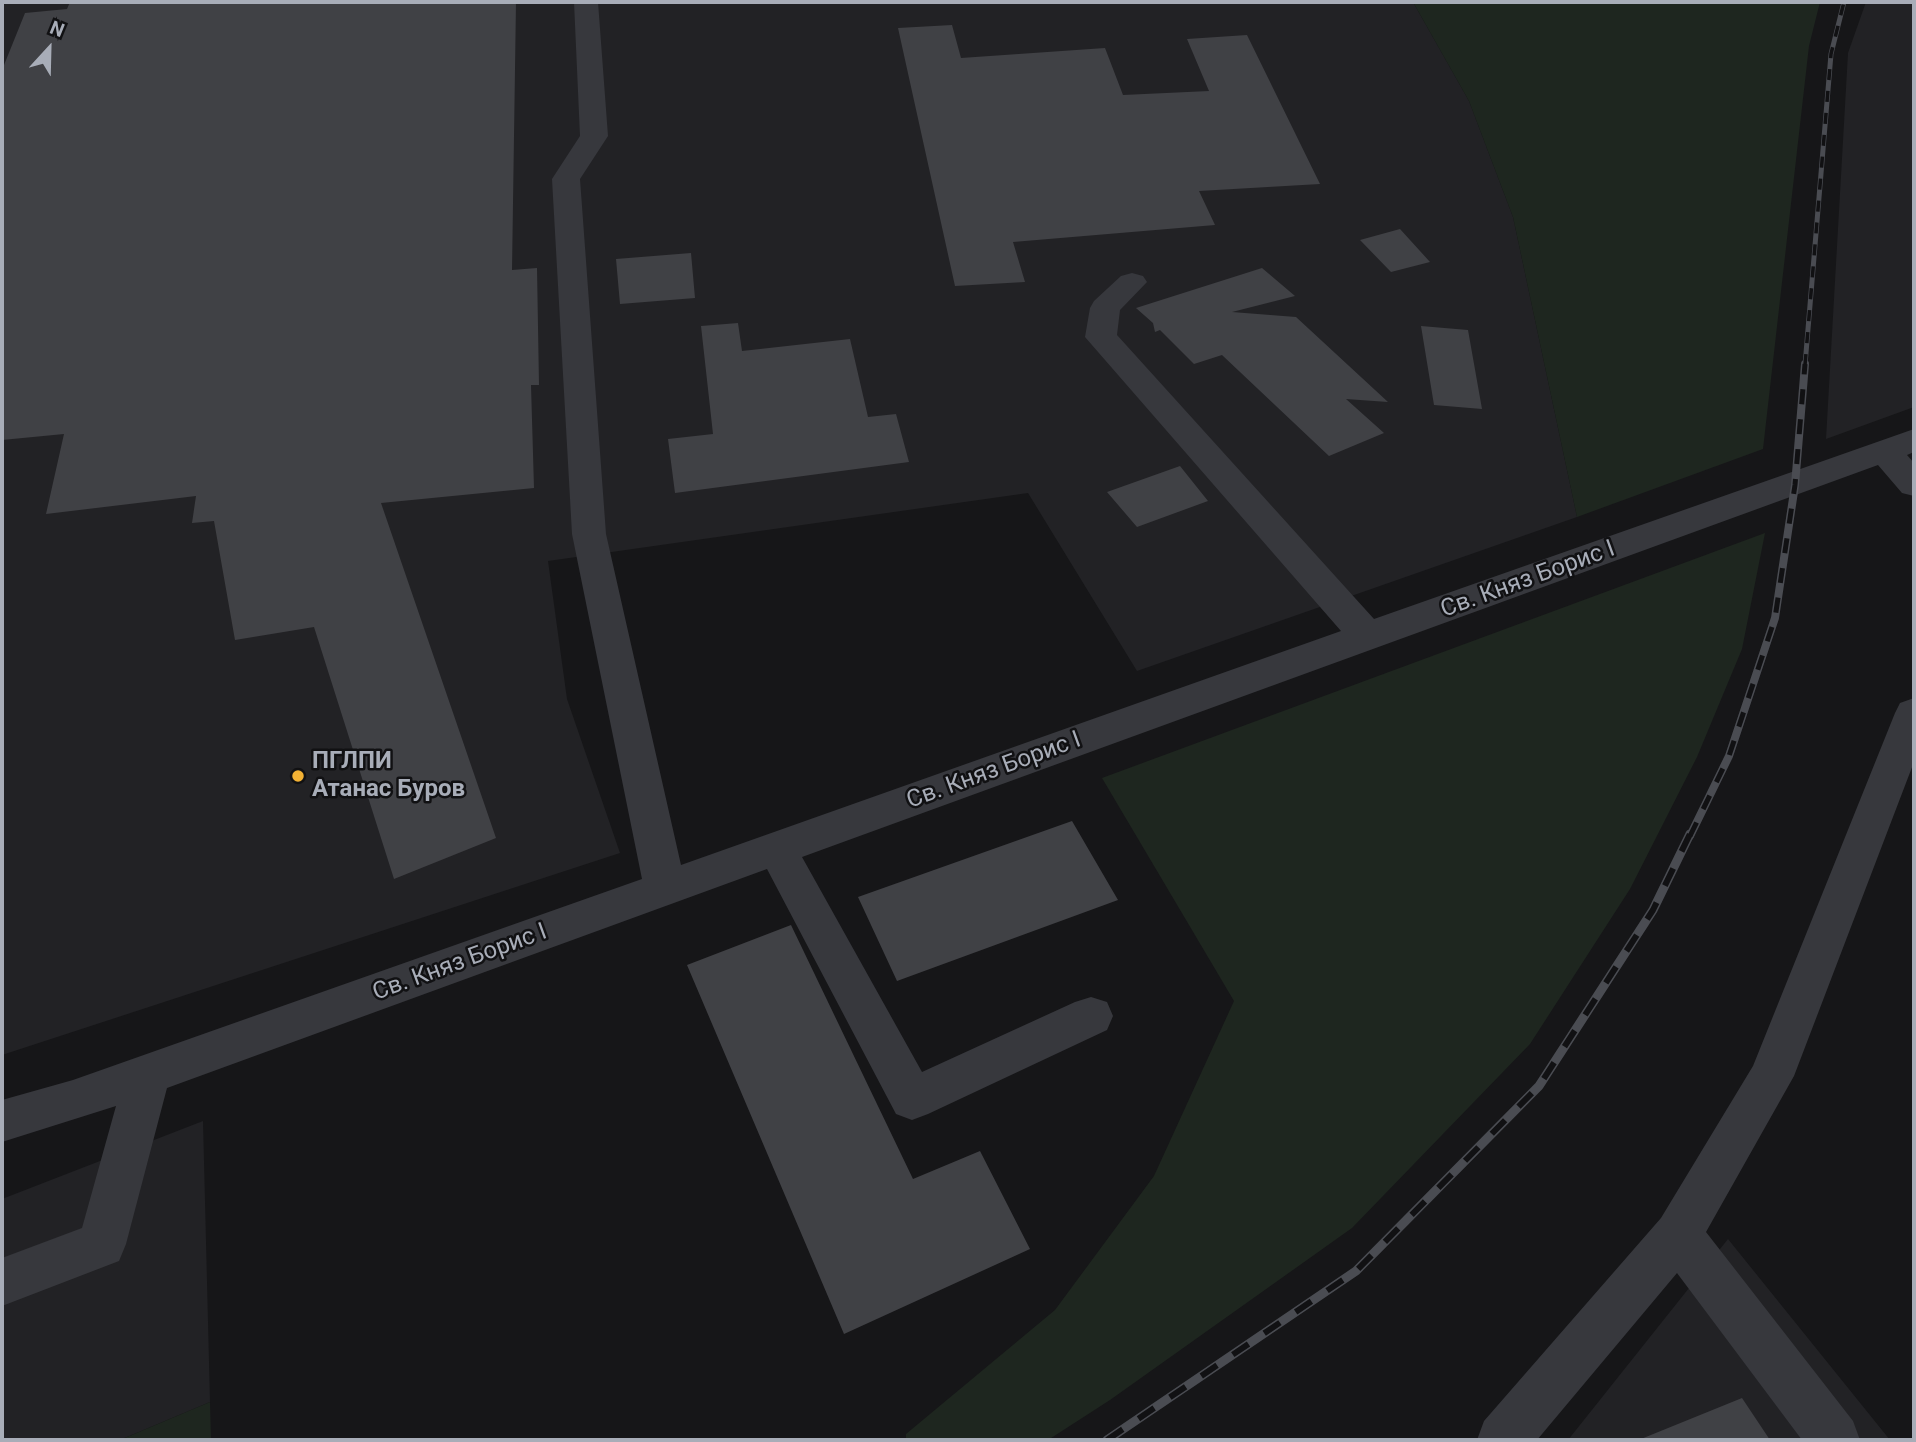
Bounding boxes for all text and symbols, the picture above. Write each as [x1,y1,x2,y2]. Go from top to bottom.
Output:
north arrow [14,14,84,84]
text: N [47,16,68,42]
street label: Св. Княз Борис I [1437,535,1619,625]
street label: Св. Княз Борис I [903,726,1085,816]
place label: ПГЛПИ Атанас Буров [312,748,465,804]
marker: ПГЛПИ Атанас Буров [290,768,306,784]
street label: Св. Княз Борис I [369,918,551,1008]

